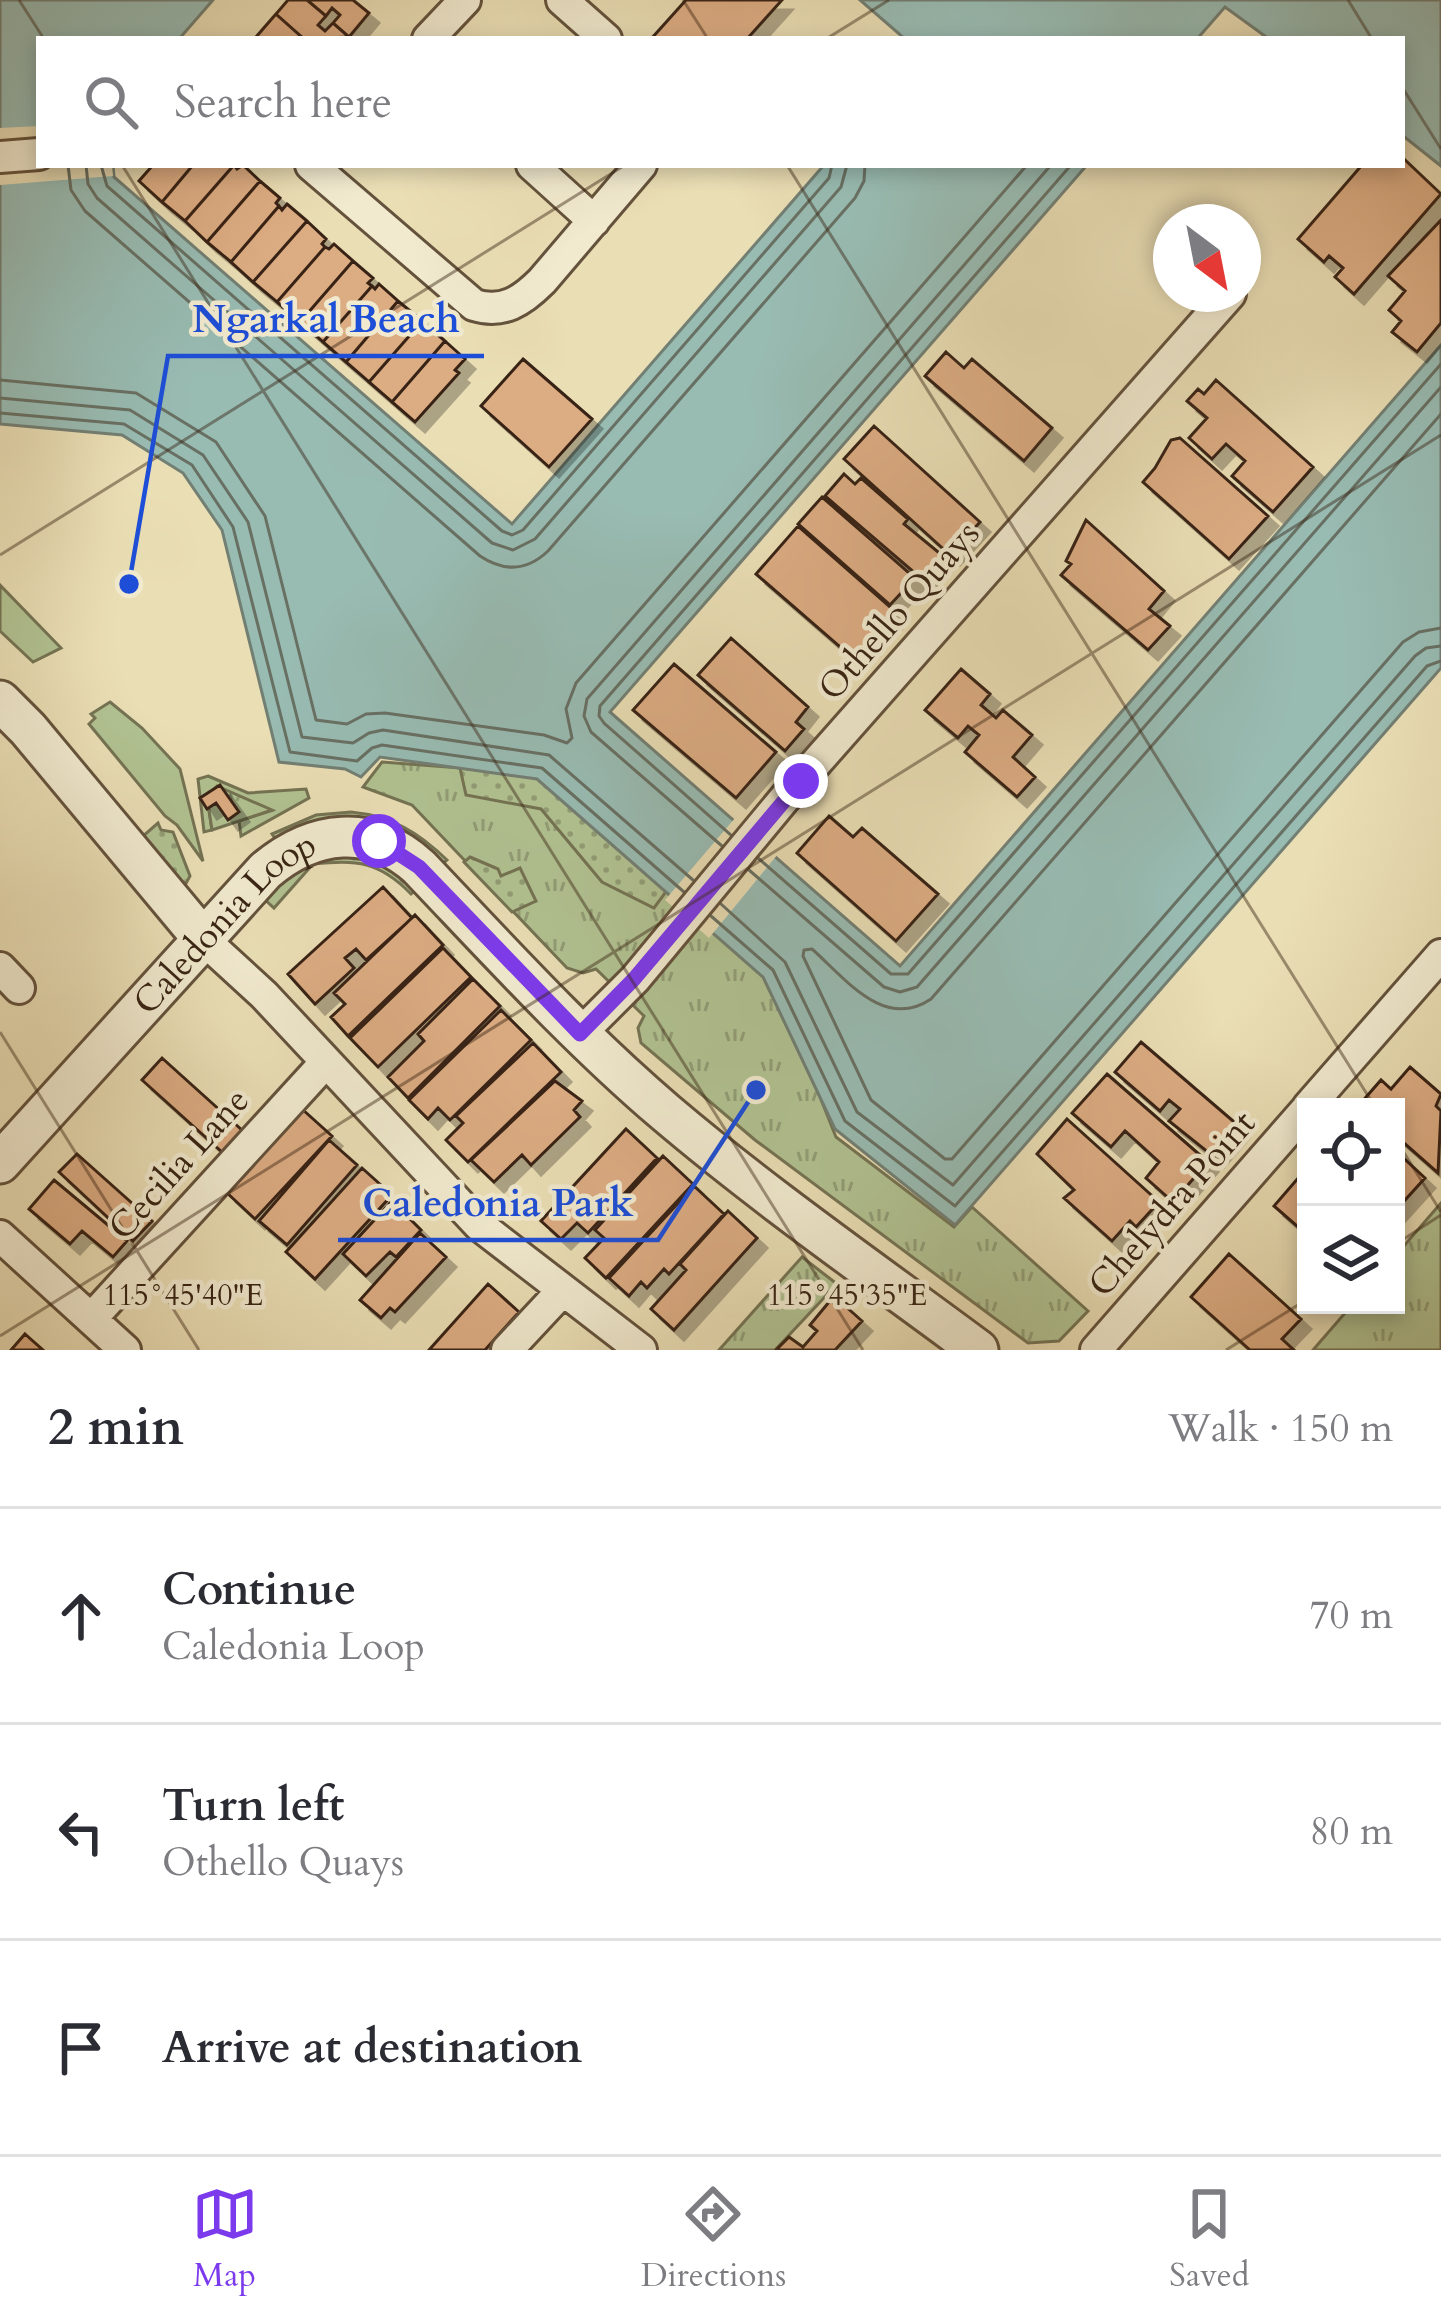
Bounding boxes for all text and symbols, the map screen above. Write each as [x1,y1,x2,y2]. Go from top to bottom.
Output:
search box [36,36,1405,168]
icon: search [78,69,144,135]
text: Search here [174,72,392,133]
north arrow [1153,204,1261,312]
callout: Ngarkal Beach [168,281,484,356]
text: Ngarkal Beach [192,293,460,346]
street label: Othello Quays [807,511,991,711]
route end [774,754,828,808]
route start [352,814,406,868]
street label: Caledonia Loop [122,819,323,1025]
street label: Cecilia Lane [98,1077,260,1251]
map controls [1297,1098,1405,1314]
button: locate [1297,1098,1405,1206]
street label: Chelydra Point [1077,1100,1267,1308]
callout: Caledonia Park [338,1165,658,1240]
text: Caledonia Park [362,1177,634,1230]
button: layers [1297,1206,1405,1314]
text: 115°45'40"E [103,1275,263,1316]
text: 115°45'35"E [767,1275,927,1316]
text: 2 min [48,1393,184,1463]
text: Walk · 150 m [1168,1402,1393,1455]
text: Continue [162,1559,356,1620]
icon: ahead [48,1583,114,1649]
text: 70 m [1310,1589,1393,1642]
text: Caledonia Loop [162,1620,425,1673]
text: Turn left [162,1775,344,1836]
icon: left [48,1799,114,1865]
text: 80 m [1310,1805,1393,1858]
text: Othello Quays [162,1836,404,1889]
icon: arrive [48,2015,114,2081]
text: Arrive at destination [162,2017,582,2078]
tab: Map [192,2181,258,2298]
tab: Directions [641,2181,786,2298]
tab: Saved [1169,2181,1249,2298]

